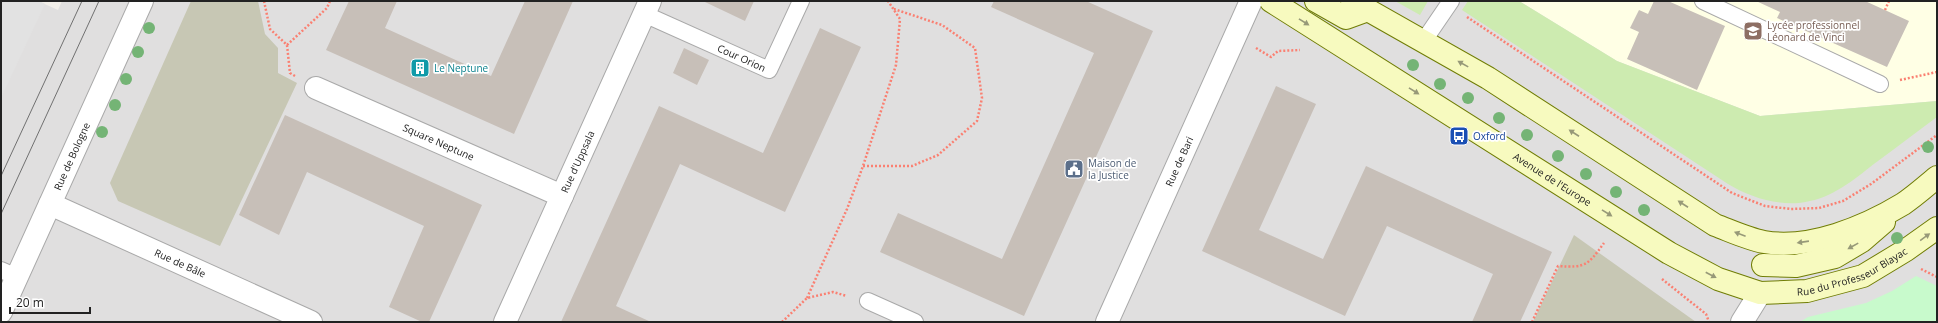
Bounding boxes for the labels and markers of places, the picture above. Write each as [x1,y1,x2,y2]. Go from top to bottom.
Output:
place label: Lycée professionnel Léonard de Vinci [1767,18,1860,44]
school or university icon: Lycée professionnel Léonard de Vinci [1742,20,1764,42]
building icon: Le Neptune [409,57,431,79]
place label: Le Neptune [434,61,489,75]
bus stop icon: Oxford [1448,125,1470,147]
place label: Oxford [1473,129,1506,143]
place label: Maison de la Justice [1088,156,1137,182]
public building icon: Maison de la Justice [1063,158,1085,180]

